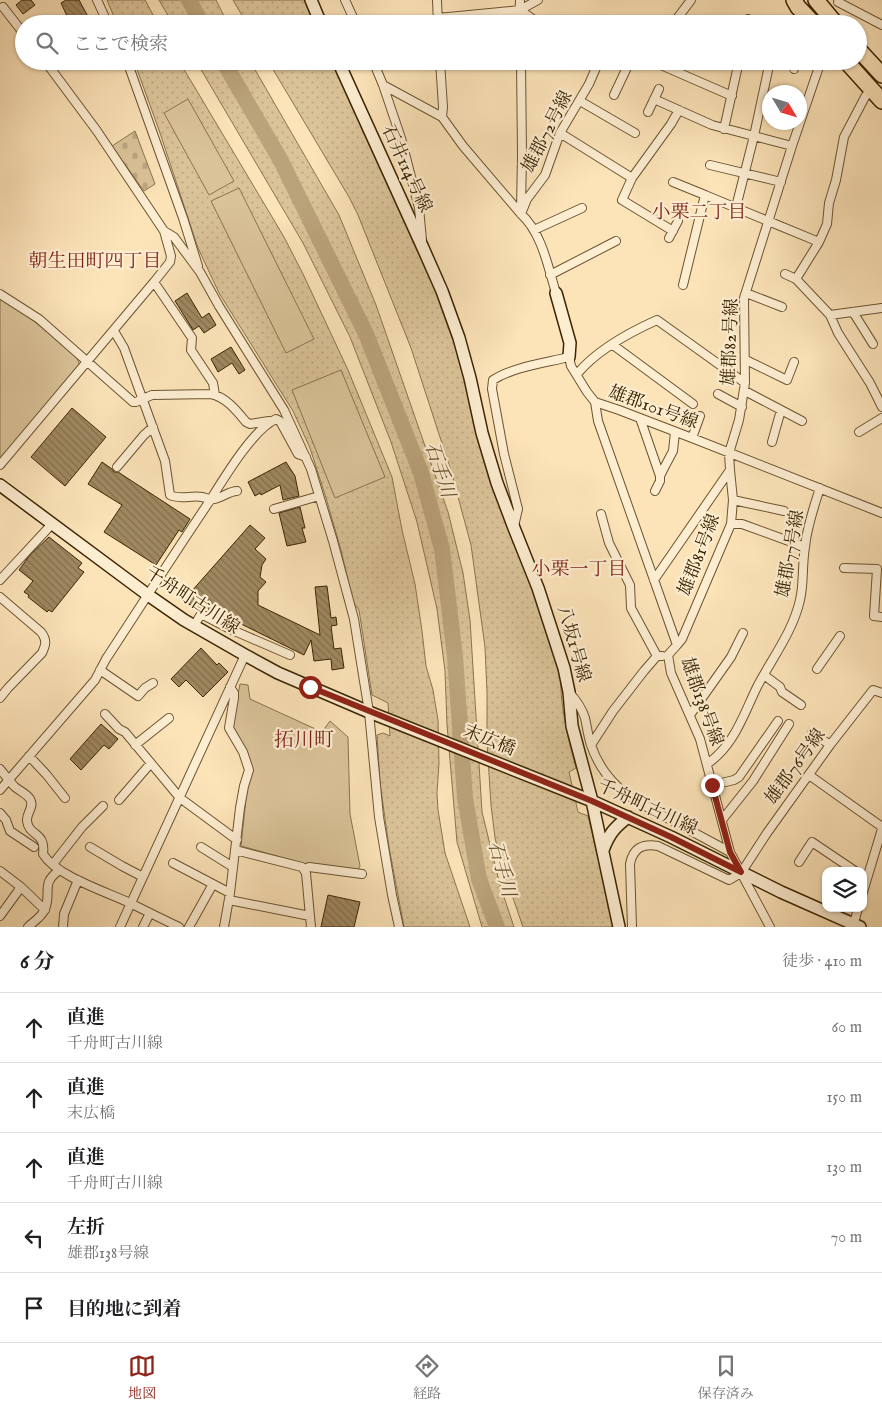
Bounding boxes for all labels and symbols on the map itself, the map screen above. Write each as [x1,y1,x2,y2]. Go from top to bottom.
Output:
north arrow [762,85,807,130]
street label: 雄郡72号線 [518,87,578,177]
street label: 石井114号線 [376,121,436,217]
district label: 小栗二丁目 [651,201,747,225]
district label: 朝生田町四丁目 [28,250,162,274]
street label: 雄郡82号線 [718,298,744,386]
street label: 雄郡101号線 [605,381,701,435]
water label: 石手川 [419,439,460,503]
street label: 雄郡77号線 [772,508,810,600]
street label: 雄郡81号線 [674,511,726,599]
district label: 小栗一丁目 [531,558,627,582]
street label: 千舟町古川線 [140,562,244,640]
street label: 八坂1号線 [551,603,595,685]
street label: 雄郡138号線 [674,655,728,749]
route start [299,676,322,699]
street label: 末広橋 [460,720,518,762]
street label: 雄郡76号線 [761,725,831,809]
district label: 拓川町 [274,728,334,753]
route end [701,774,724,797]
street label: 千舟町古川線 [593,775,701,841]
water label: 石手川 [482,838,520,902]

